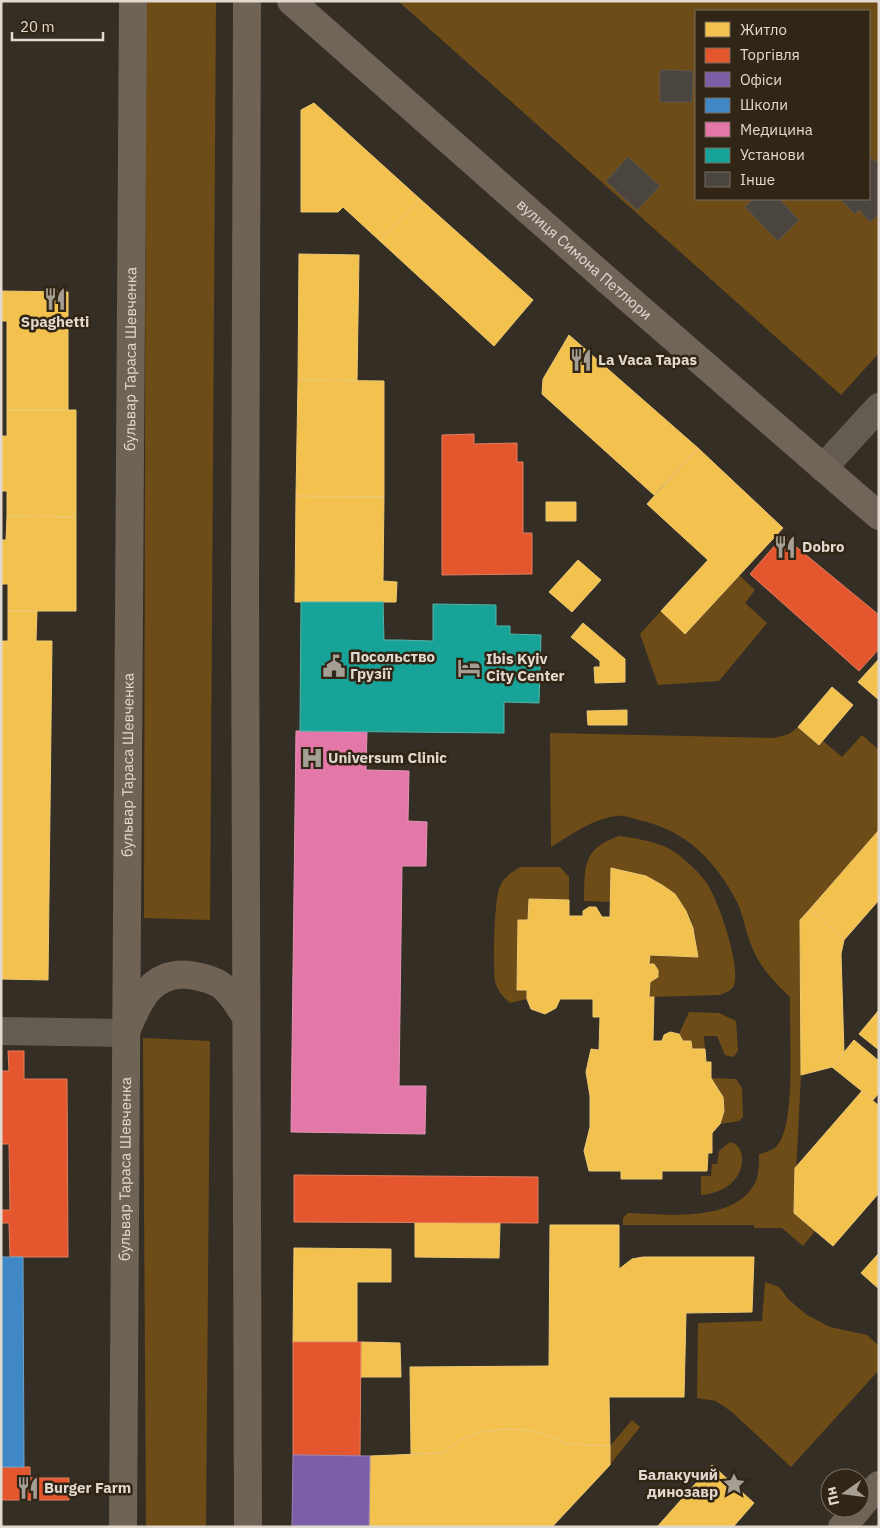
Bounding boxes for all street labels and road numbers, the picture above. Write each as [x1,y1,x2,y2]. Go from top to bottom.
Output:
street label: вулиця Симона Петлюри [513,195,656,324]
street label: бульвар Тараса Шевченка [120,267,140,451]
street label: бульвар Тараса Шевченка [117,673,138,857]
street label: бульвар Тараса Шевченка [115,1077,135,1261]

